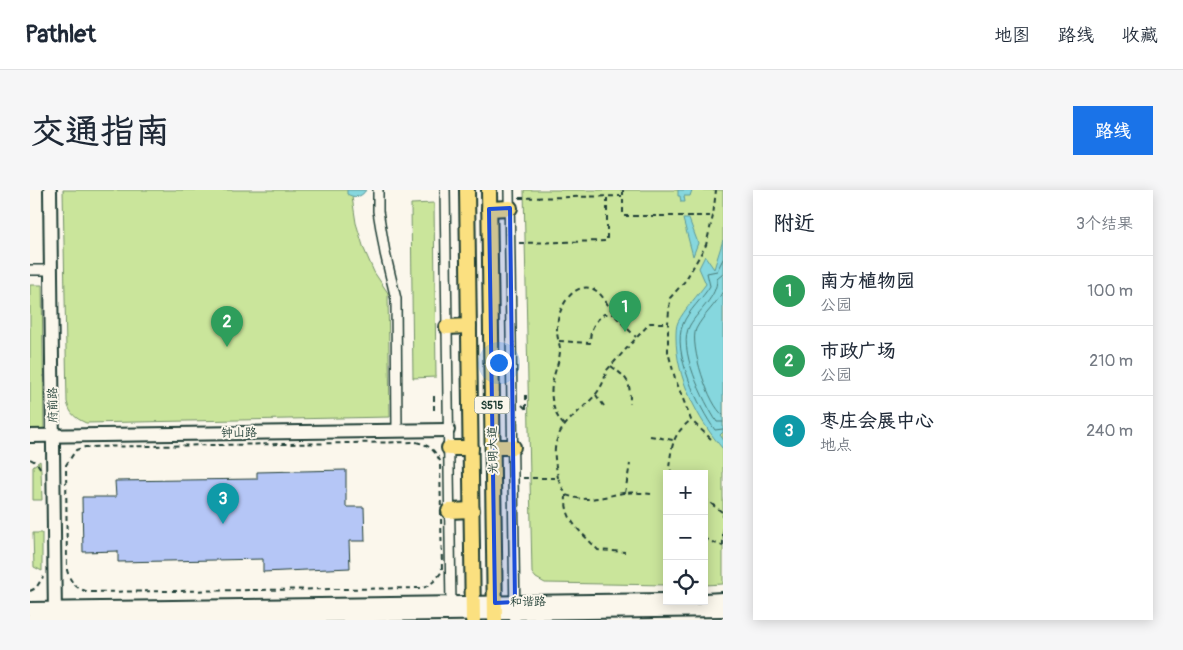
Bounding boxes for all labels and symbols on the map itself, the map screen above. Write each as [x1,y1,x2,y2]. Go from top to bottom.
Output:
pin: 1 [609,291,641,332]
pin: 2 [211,306,243,347]
your location [486,350,512,376]
street label: 府前路 [45,387,61,423]
road number: S515 [474,396,510,414]
street label: 钟山路 [221,425,257,441]
street label: 光明大道 [485,426,501,474]
pin: 3 [207,483,239,524]
street label: 和谐路 [510,594,546,610]

